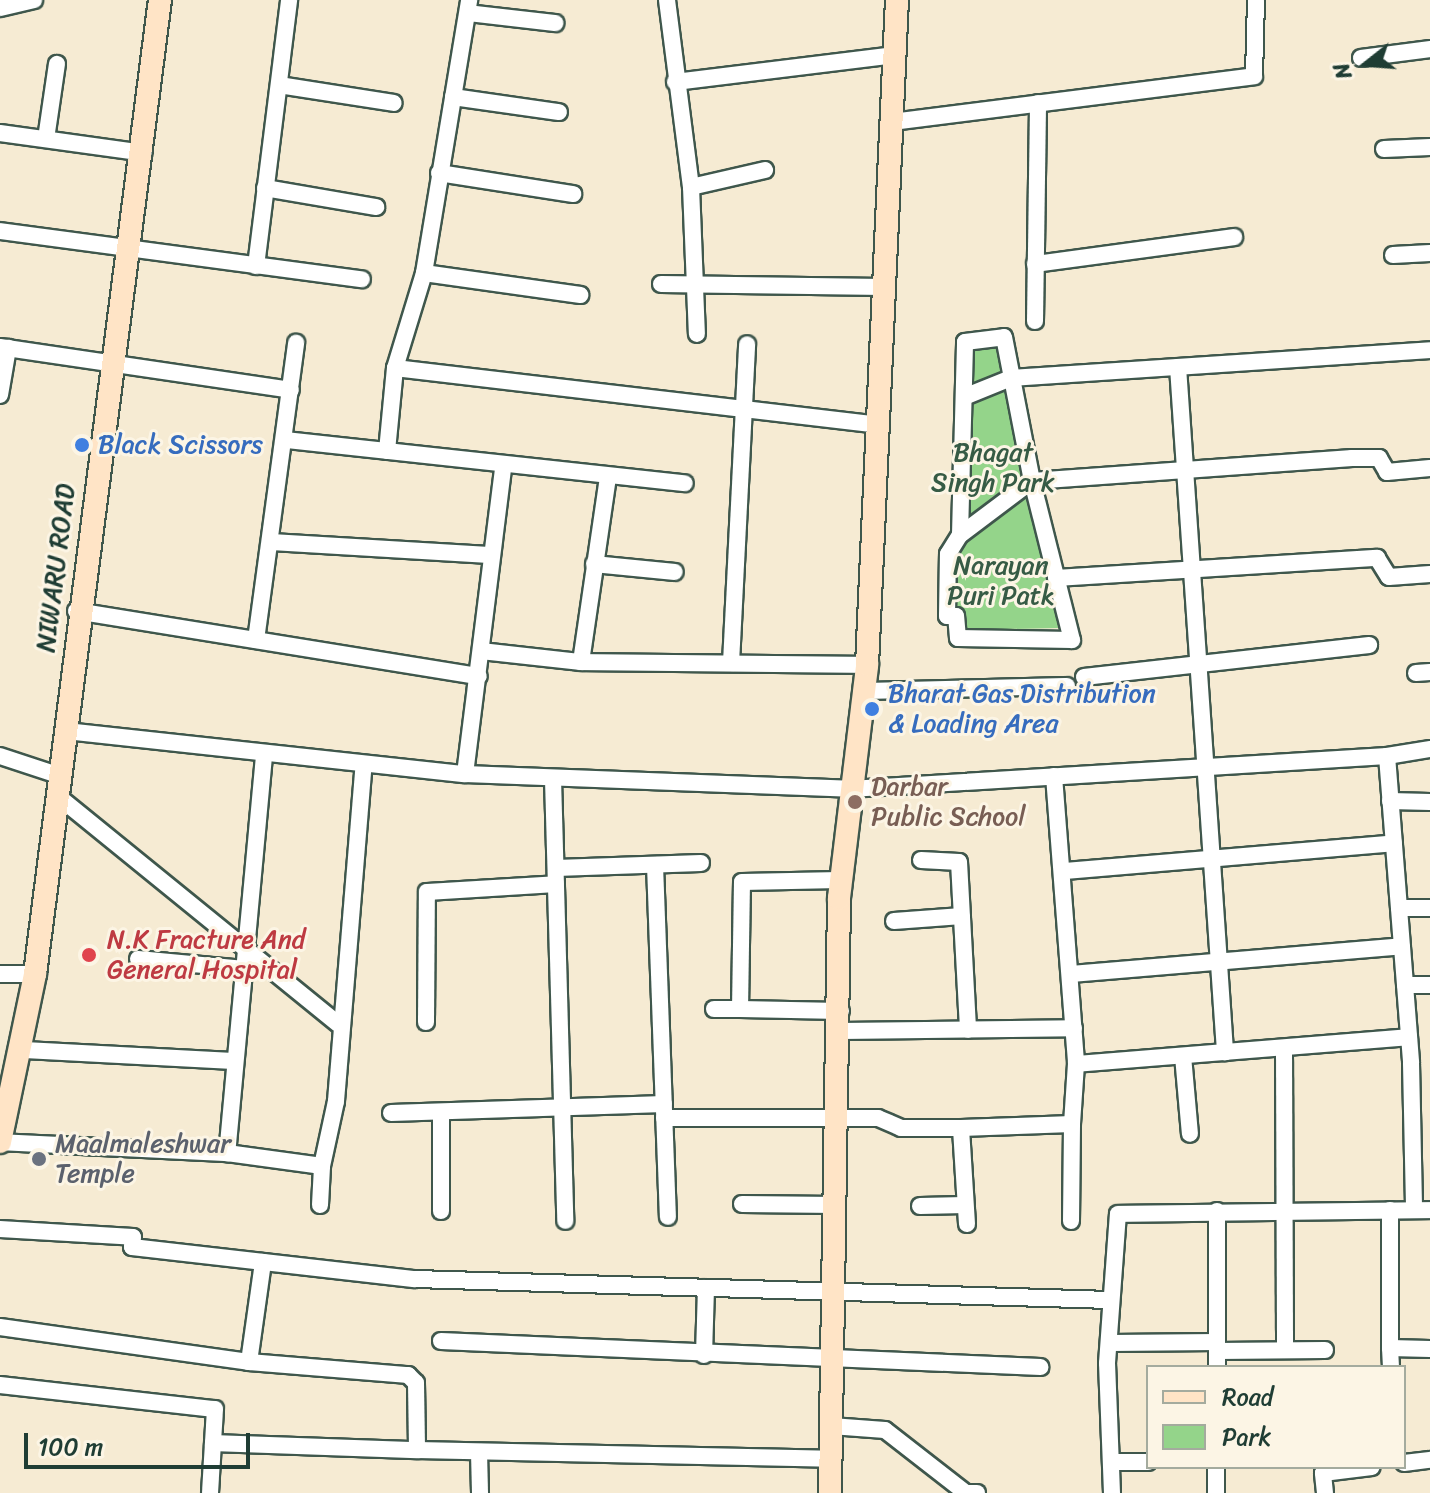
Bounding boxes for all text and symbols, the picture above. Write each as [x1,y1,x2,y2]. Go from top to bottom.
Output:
north arrow [1326,24,1406,104]
text: N [1322,58,1363,84]
place label: Black Scissors [98,429,263,461]
marker: Black Scissors [73,436,91,454]
park label: Bhagat Singh Park [931,437,1055,498]
street label: NIWARU ROAD [30,482,82,654]
park label: Narayan Puri Patk [947,550,1055,612]
place label: Bharat Gas Distribution & Loading Area [888,678,1158,740]
marker: Bharat Gas Distribution & Loading Area [863,700,881,718]
place label: Darbar Public School [871,771,1026,832]
marker: Darbar Public School [846,793,864,811]
place label: N.K Fracture And General Hospital [107,924,305,986]
marker: N.K Fracture And General Hospital [78,944,100,966]
place label: Maalmaleshwar Temple [55,1128,231,1190]
marker: Maalmaleshwar Temple [30,1150,48,1168]
legend [1146,1365,1406,1469]
text: Road [1222,1376,1273,1418]
text: Park [1222,1416,1271,1458]
scale bar [28,1417,254,1467]
text: 100 m [38,1426,103,1468]

